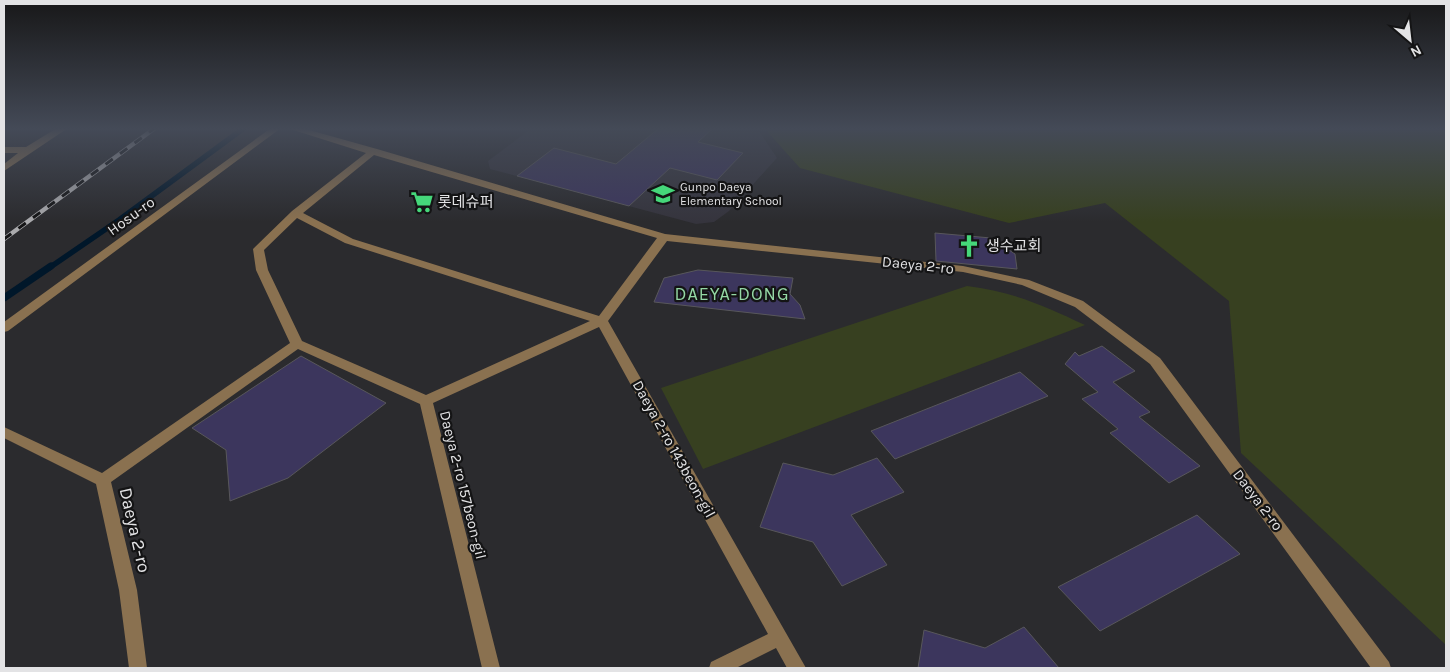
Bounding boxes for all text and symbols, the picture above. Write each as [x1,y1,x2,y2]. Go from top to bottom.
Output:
north arrow [1385,15,1435,65]
text: N [1407,41,1424,61]
place label: Gunpo Daeya Elementary School [680,180,782,208]
school or university icon: Gunpo Daeya Elementary School [650,181,676,207]
supermarket icon: 롯데슈퍼 [409,189,435,215]
street label: Hosu-ro [104,193,158,239]
place label: 롯데슈퍼 [438,193,493,211]
church icon: 생수교회 [956,233,982,259]
place label: 생수교회 [986,237,1041,255]
street label: Daeya 2-ro [881,252,955,278]
district label: DAEYA-DONG [675,283,789,305]
street label: Daeya 2-ro 143beon-gil [629,377,719,521]
street label: Daeya 2-ro 157beon-gil [436,409,490,561]
street label: Daeya 2-ro [1229,466,1287,534]
street label: Daeya 2-ro [115,485,155,575]

